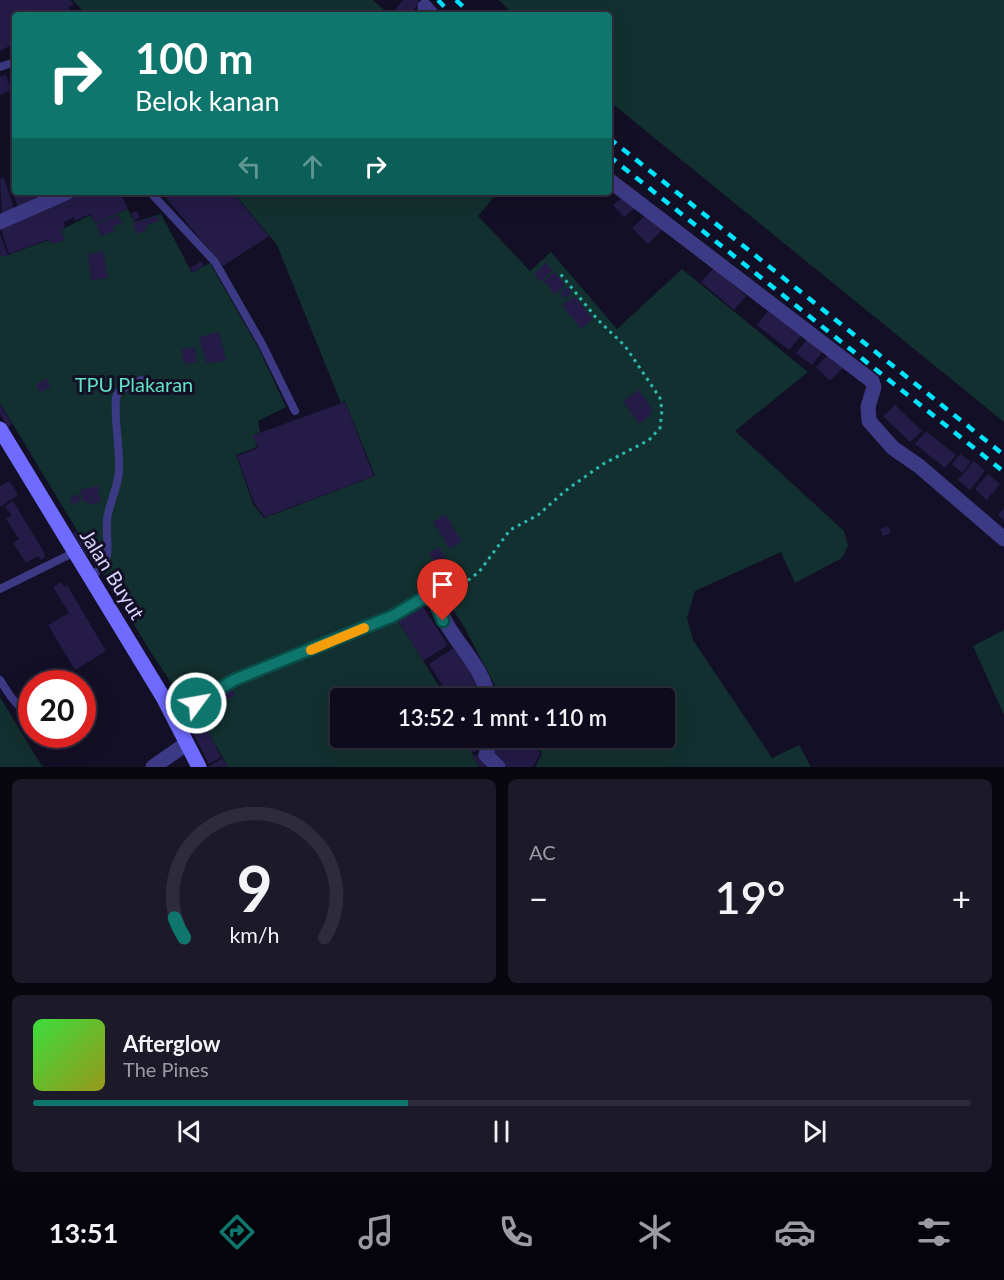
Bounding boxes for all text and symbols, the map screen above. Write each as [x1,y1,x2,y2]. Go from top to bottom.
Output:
text: 100 m [135,33,253,83]
icon: right [36,36,114,114]
text: Belok kanan [135,84,280,117]
icon: left [233,150,266,183]
icon: ahead [296,150,329,183]
icon: right [359,150,392,183]
park label: TPU Plakaran [75,372,193,396]
street label: Jalan Buyut [76,525,150,623]
pin [417,559,468,621]
icon: arrive [426,568,459,601]
speed limit sign: 20 [18,670,96,748]
position arrow [164,671,228,735]
text: 13:52 · 1 mnt · 110 m [398,704,607,731]
text: AC [529,840,556,864]
text: 9 [236,850,272,925]
text: 19° [715,870,785,924]
text: − [529,878,548,918]
text: + [952,878,971,918]
text: km/h [229,922,279,948]
text: Afterglow [123,1030,220,1057]
text: The Pines [123,1057,209,1081]
icon: previous [173,1115,206,1148]
icon: pause [485,1115,518,1148]
icon: next [798,1115,831,1148]
icon: directions [216,1211,258,1253]
icon: music [355,1211,397,1253]
icon: phone [495,1211,537,1253]
icon: climate [634,1211,676,1253]
icon: car [774,1211,816,1253]
icon: filters [913,1211,955,1253]
text: 13:51 [49,1216,118,1249]

